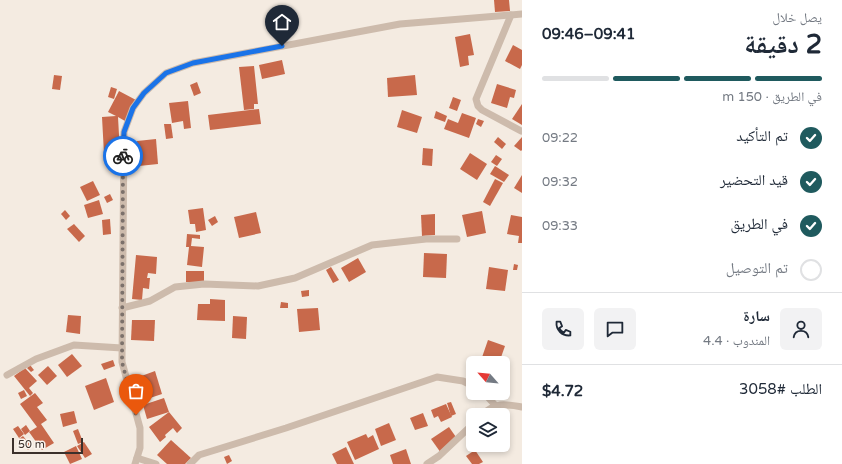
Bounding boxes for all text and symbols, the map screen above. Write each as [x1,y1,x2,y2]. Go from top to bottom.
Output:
pin [265,5,299,46]
text: يصل خلال [772,10,822,26]
icon: home [271,11,293,33]
text: 09:41–09:46 [542,25,635,43]
text: 2 دقيقة [744,29,822,60]
text: في الطريق · 150 m [722,89,822,105]
text: تم التأكيد [736,127,788,145]
icon: check [800,127,822,149]
text: 09:22 [542,130,578,146]
courier [103,136,143,176]
icon: bike [112,145,134,167]
text: قيد التحضير [720,171,788,189]
icon: check [800,171,822,193]
text: 09:32 [542,174,578,190]
text: في الطريق [730,215,788,233]
icon: check [800,215,822,237]
text: 09:33 [542,218,578,234]
text: تم التوصيل [726,259,788,277]
text: سارة [743,307,770,325]
button: phone [542,308,584,350]
button: chat [594,308,636,350]
button: person [780,308,822,350]
text: المندوب · 4.4 [703,333,770,349]
north arrow [466,356,510,400]
map controls [466,356,510,452]
pin [119,374,153,415]
icon: bag [125,380,147,402]
text: الطلب #3058 [739,380,822,398]
text: $4.72 [542,382,583,400]
button: layers [466,408,510,452]
scale bar [12,436,83,455]
text: 50 m [18,438,45,451]

